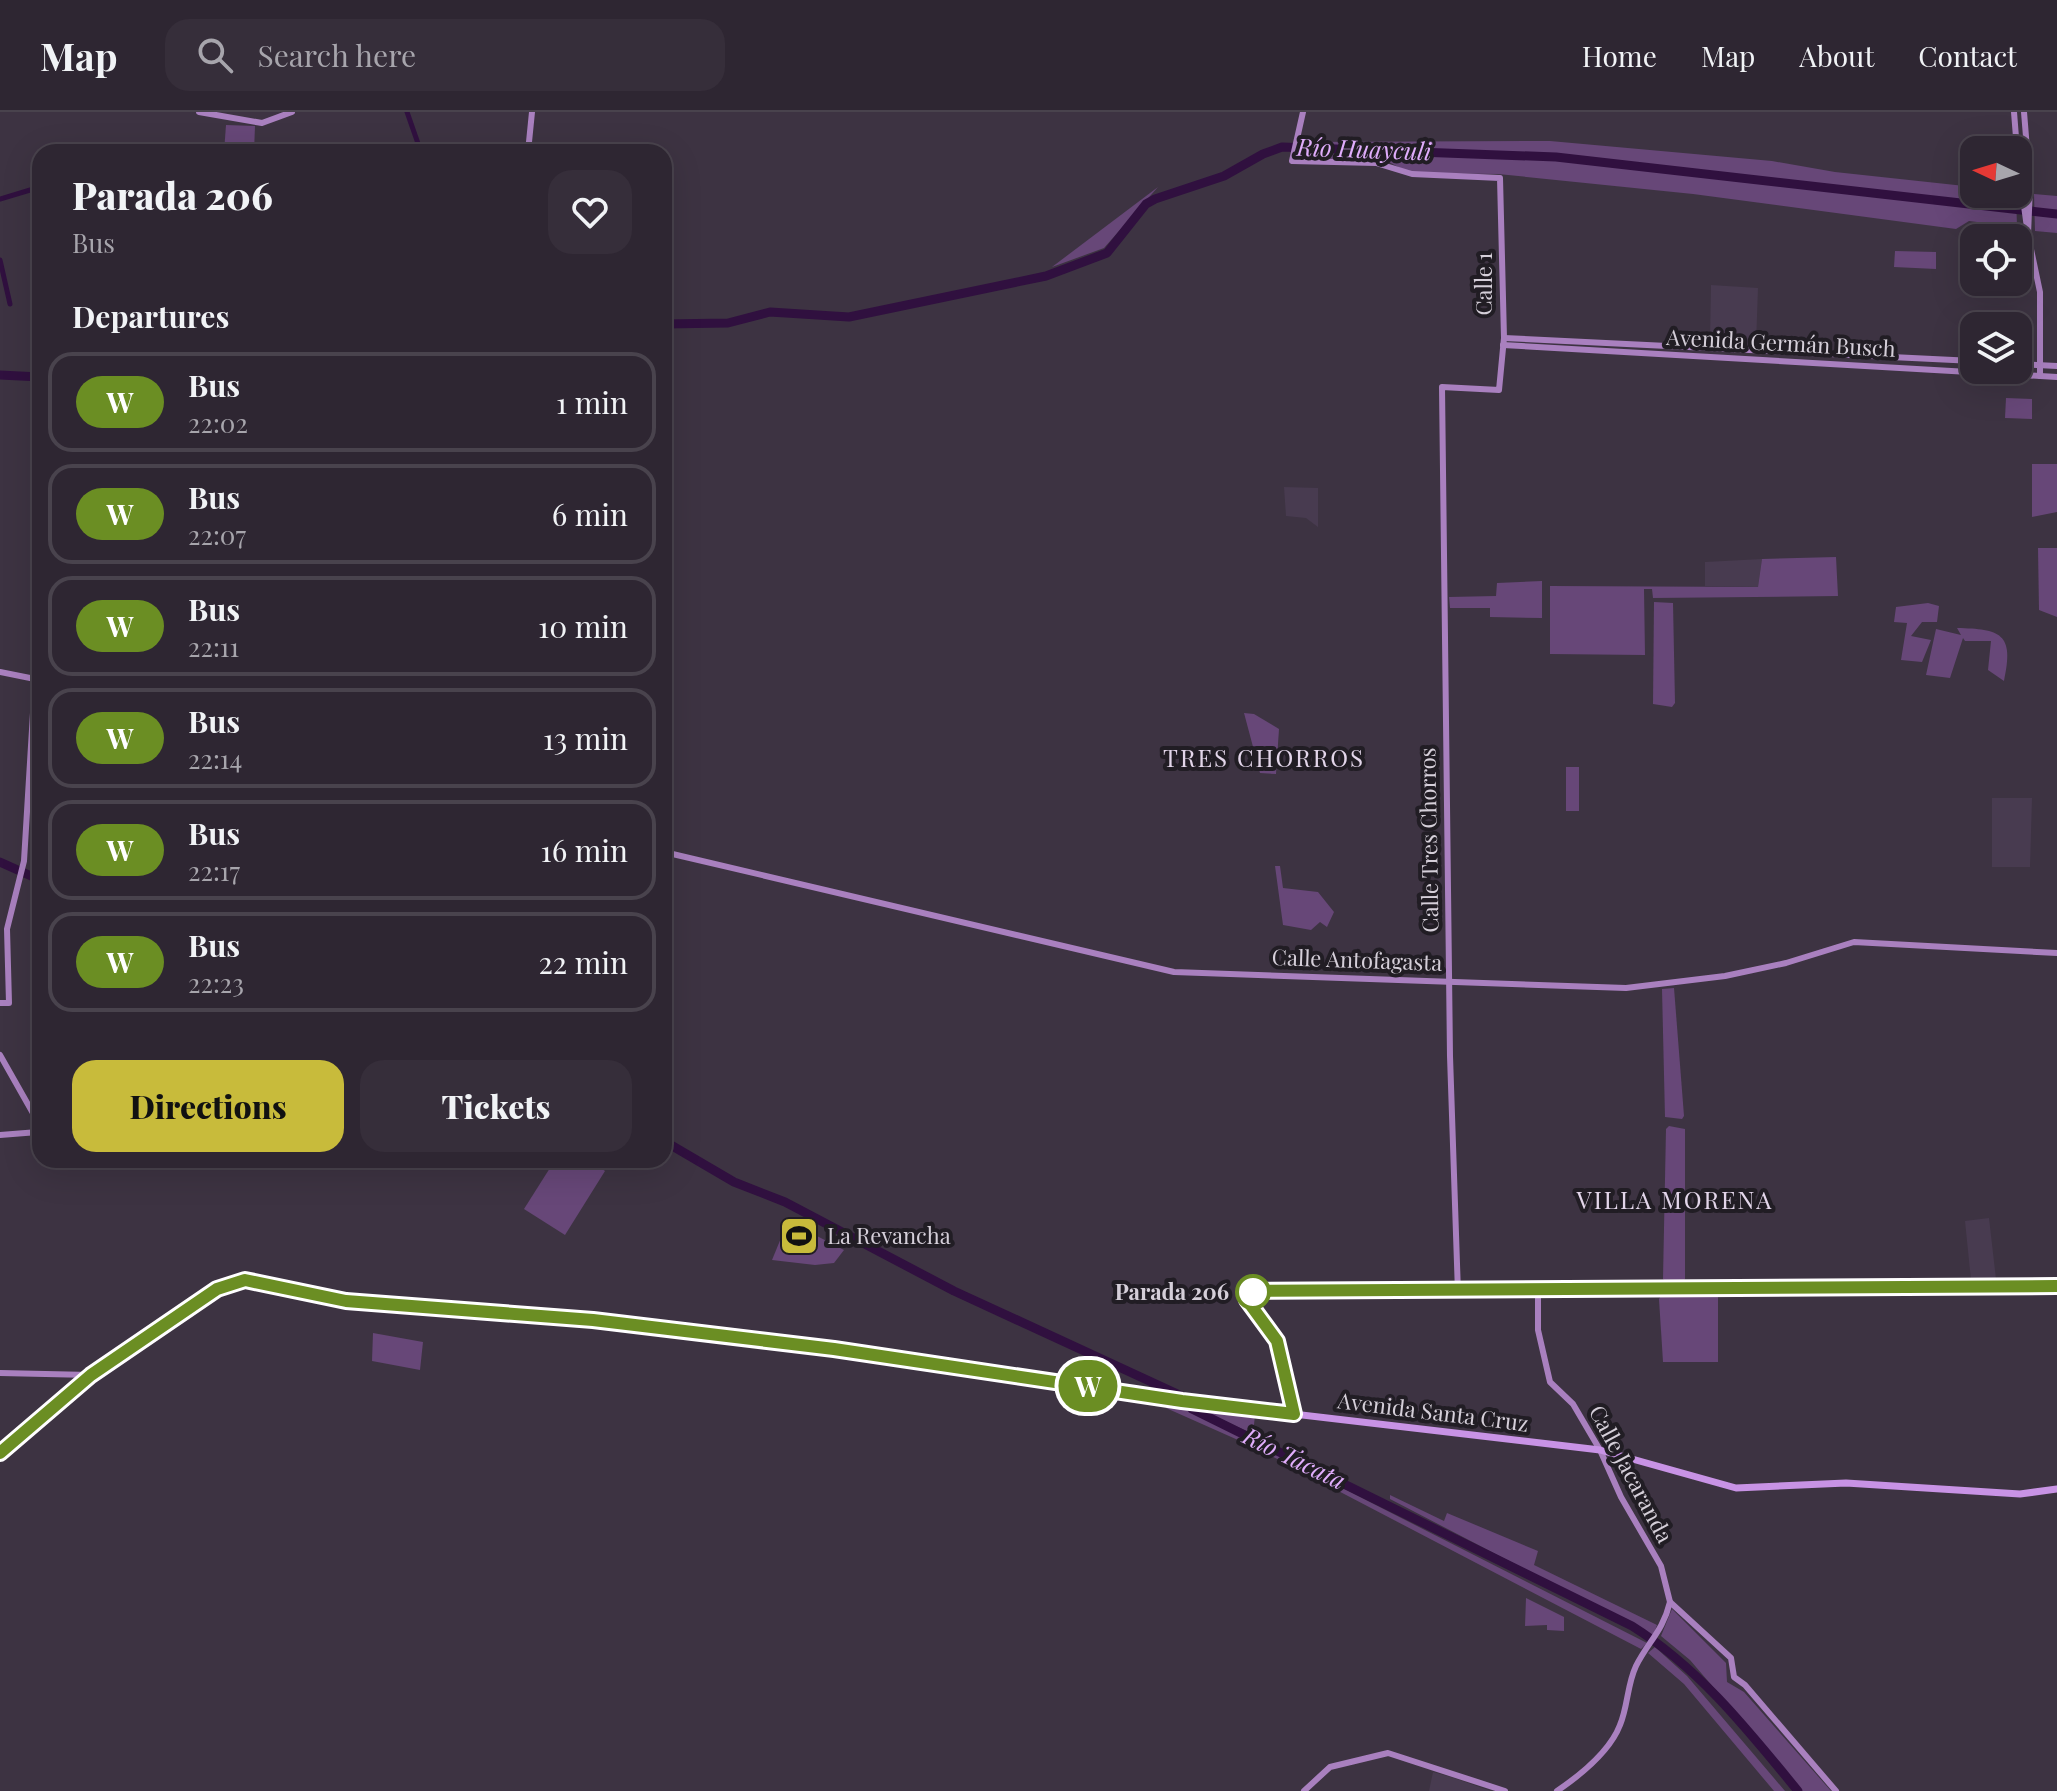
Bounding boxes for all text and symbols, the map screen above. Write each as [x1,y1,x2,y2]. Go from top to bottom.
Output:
search box [165,19,725,91]
text: Map [40,30,117,81]
icon: search [193,33,237,77]
text: Search here [257,35,416,75]
text: Home [1582,37,1657,74]
text: Map [1701,37,1755,74]
text: About [1799,37,1874,74]
text: Contact [1918,37,2017,74]
water label: Río Huayculi [1295,130,1433,166]
north arrow [1960,136,2032,208]
map controls [1960,136,2032,384]
text: Parada 206 [72,169,273,220]
button: heart [548,170,632,254]
button: locate [1960,224,2032,296]
text: Bus [72,225,115,260]
street label: Calle 1 [1468,252,1498,316]
text: Departures [72,296,229,336]
button: layers [1960,312,2032,384]
street label: Avenida Germán Busch [1665,321,1897,363]
text: Bus [188,365,240,405]
text: 1 min [556,382,628,422]
text: W [106,383,134,420]
text: 22:02 [188,405,248,440]
text: Bus [188,477,240,517]
text: 6 min [552,494,628,534]
text: W [106,495,134,532]
text: 22:07 [188,517,246,552]
text: Bus [188,589,240,629]
text: 10 min [538,606,628,646]
text: W [106,607,134,644]
text: 22:11 [188,629,239,664]
text: Bus [188,701,240,741]
text: 13 min [543,718,628,758]
text: W [106,719,134,756]
text: 22:14 [188,741,242,776]
district label: TRES CHORROS [1163,741,1365,773]
street label: Calle Tres Chorros [1411,747,1445,933]
text: Bus [188,813,240,853]
text: 16 min [541,830,628,870]
text: W [106,831,134,868]
text: 22:17 [188,853,240,888]
text: Bus [188,925,240,965]
street label: Calle Antofagasta [1271,941,1443,977]
text: 22 min [538,942,628,982]
text: W [106,943,134,980]
text: 22:23 [188,965,244,1000]
button: Directions [72,1060,344,1152]
button: Tickets [360,1060,632,1152]
district label: VILLA MORENA [1576,1183,1773,1215]
sports icon: La Revancha [778,1215,820,1257]
place label: La Revancha [827,1220,951,1250]
marker: Parada 206 [1236,1275,1270,1309]
place label: Parada 206 [1115,1276,1229,1306]
line badge: W [1062,1360,1114,1412]
text: W [1074,1367,1102,1404]
street label: Avenida Santa Cruz [1335,1384,1530,1438]
street label: Calle Jacaranda [1583,1399,1681,1548]
water label: Río Tacata [1238,1418,1351,1496]

